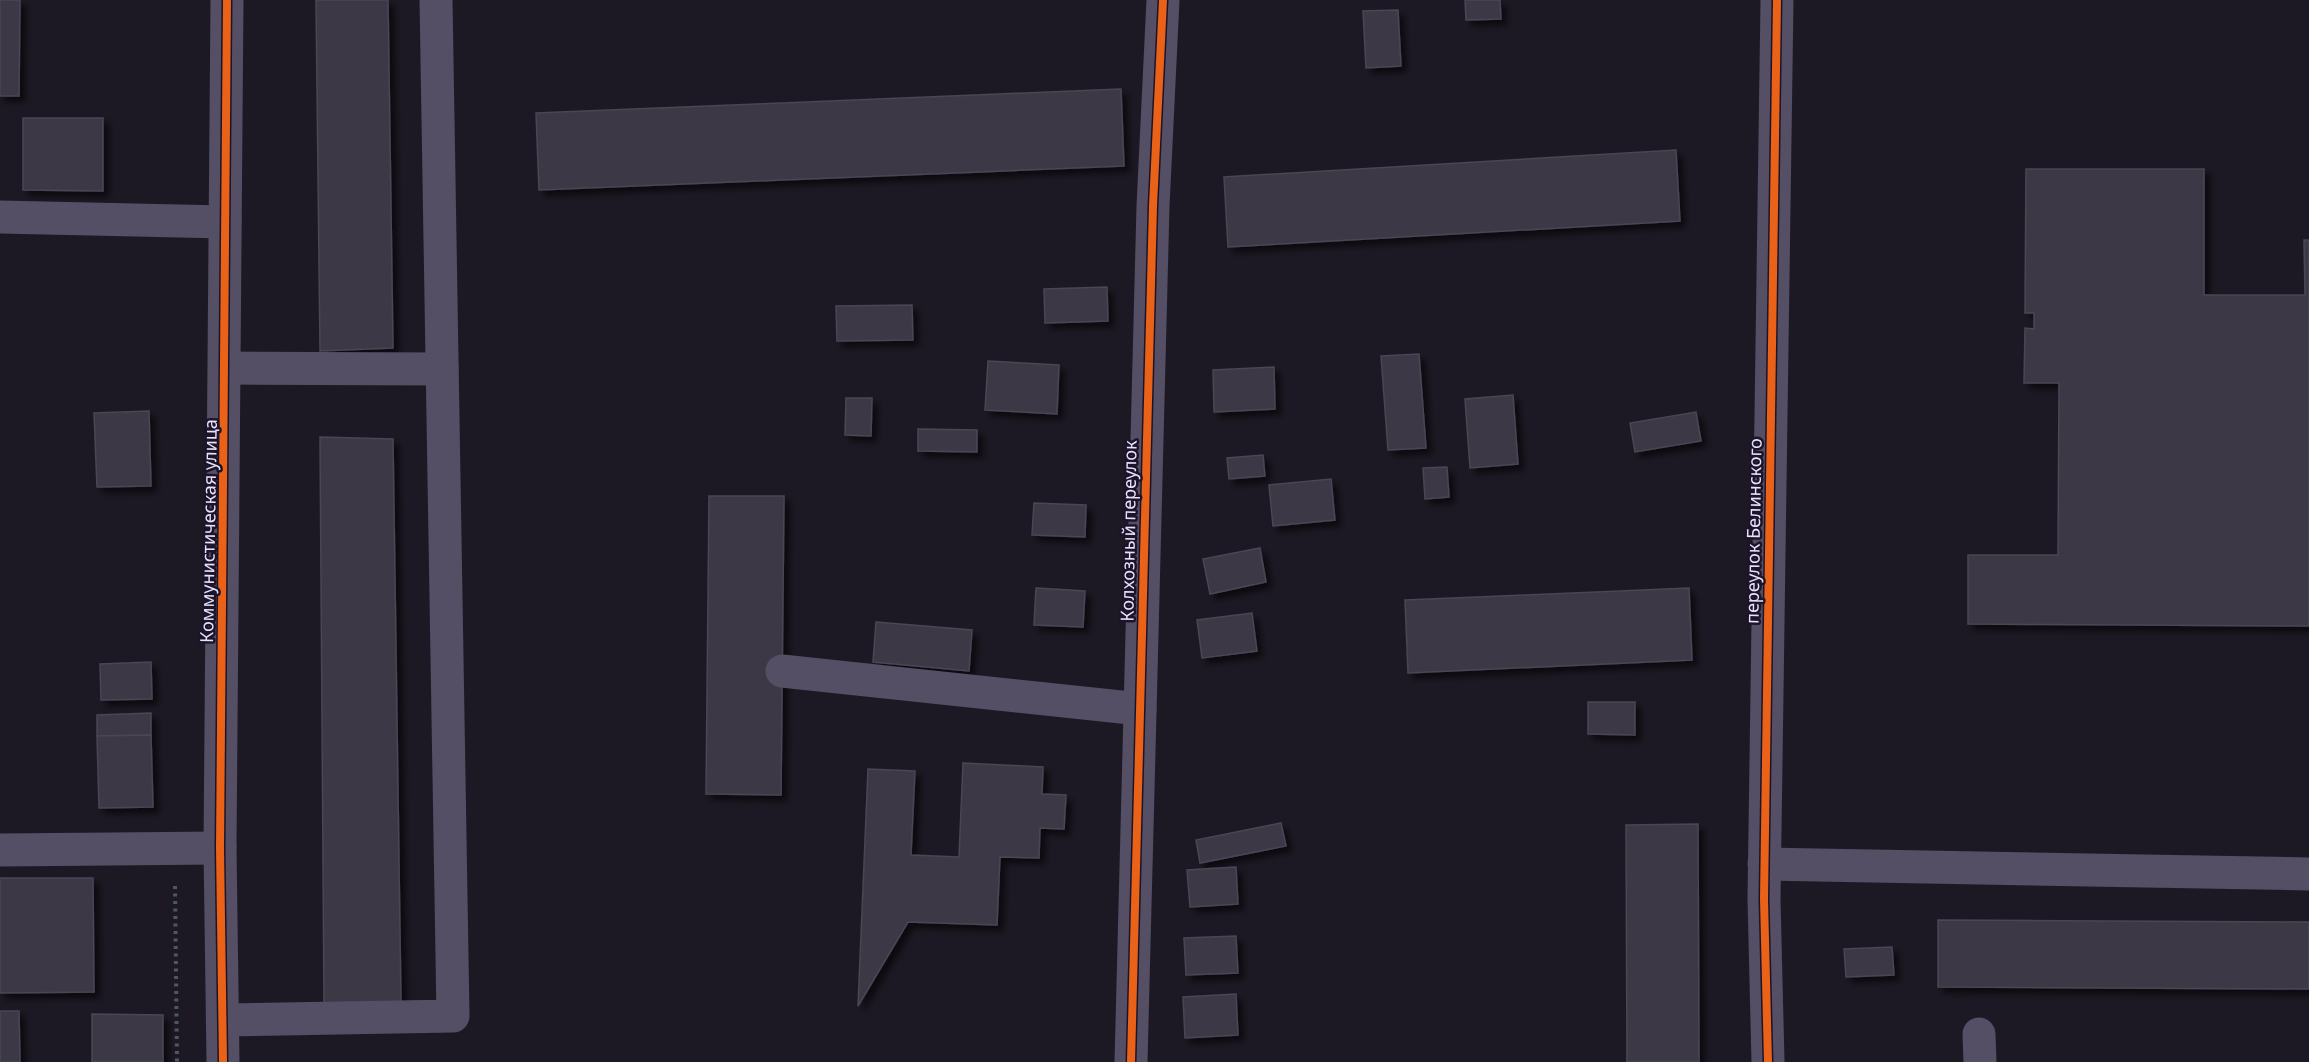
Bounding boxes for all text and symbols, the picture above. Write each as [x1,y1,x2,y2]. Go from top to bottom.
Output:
street label: Коммунистическая улица [194,419,222,643]
street label: переулок Белинского [1739,438,1767,624]
street label: Колхозный переулок [1114,440,1142,622]

